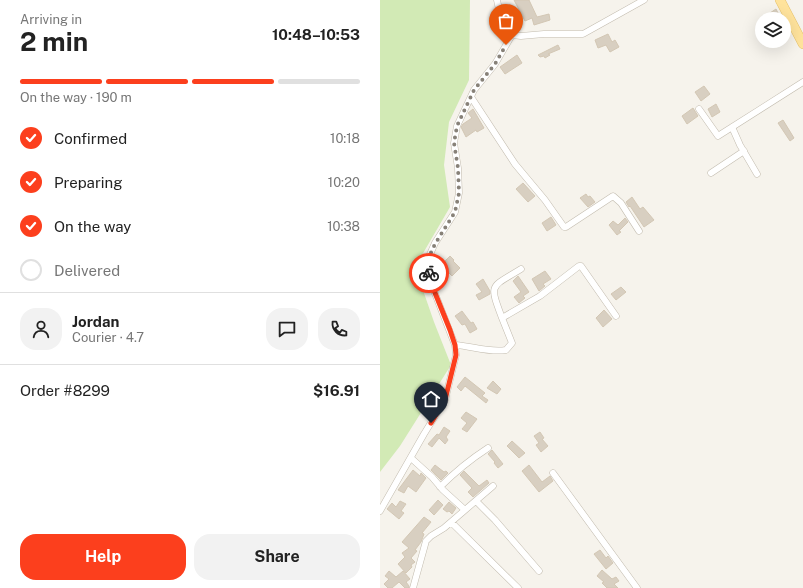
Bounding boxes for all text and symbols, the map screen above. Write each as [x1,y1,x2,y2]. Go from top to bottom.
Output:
pin [489,4,523,45]
icon: bag [495,10,517,32]
text: Arriving in [20,12,82,27]
map controls [755,12,791,48]
button: layers [755,12,791,48]
text: 2 min [20,26,88,57]
text: 10:48–10:53 [272,26,360,43]
text: On the way · 190 m [20,90,132,105]
icon: check [20,127,42,149]
text: Confirmed [54,130,127,147]
text: 10:18 [330,131,360,146]
icon: check [20,171,42,193]
text: Preparing [54,174,123,191]
text: 10:20 [328,175,360,190]
icon: check [20,215,42,237]
text: On the way [54,218,131,235]
text: 10:38 [327,219,360,234]
courier [409,253,449,293]
text: Delivered [54,262,120,279]
icon: bike [418,262,440,284]
button: person [20,308,62,350]
button: chat [266,308,308,350]
button: phone [318,308,360,350]
text: Jordan [72,313,119,330]
text: Courier · 4.7 [72,330,144,345]
text: Order #8299 [20,382,110,399]
text: $16.91 [313,382,360,399]
pin [414,382,448,423]
icon: home [420,388,442,410]
button: Help [20,534,186,580]
button: Share [194,534,360,580]

